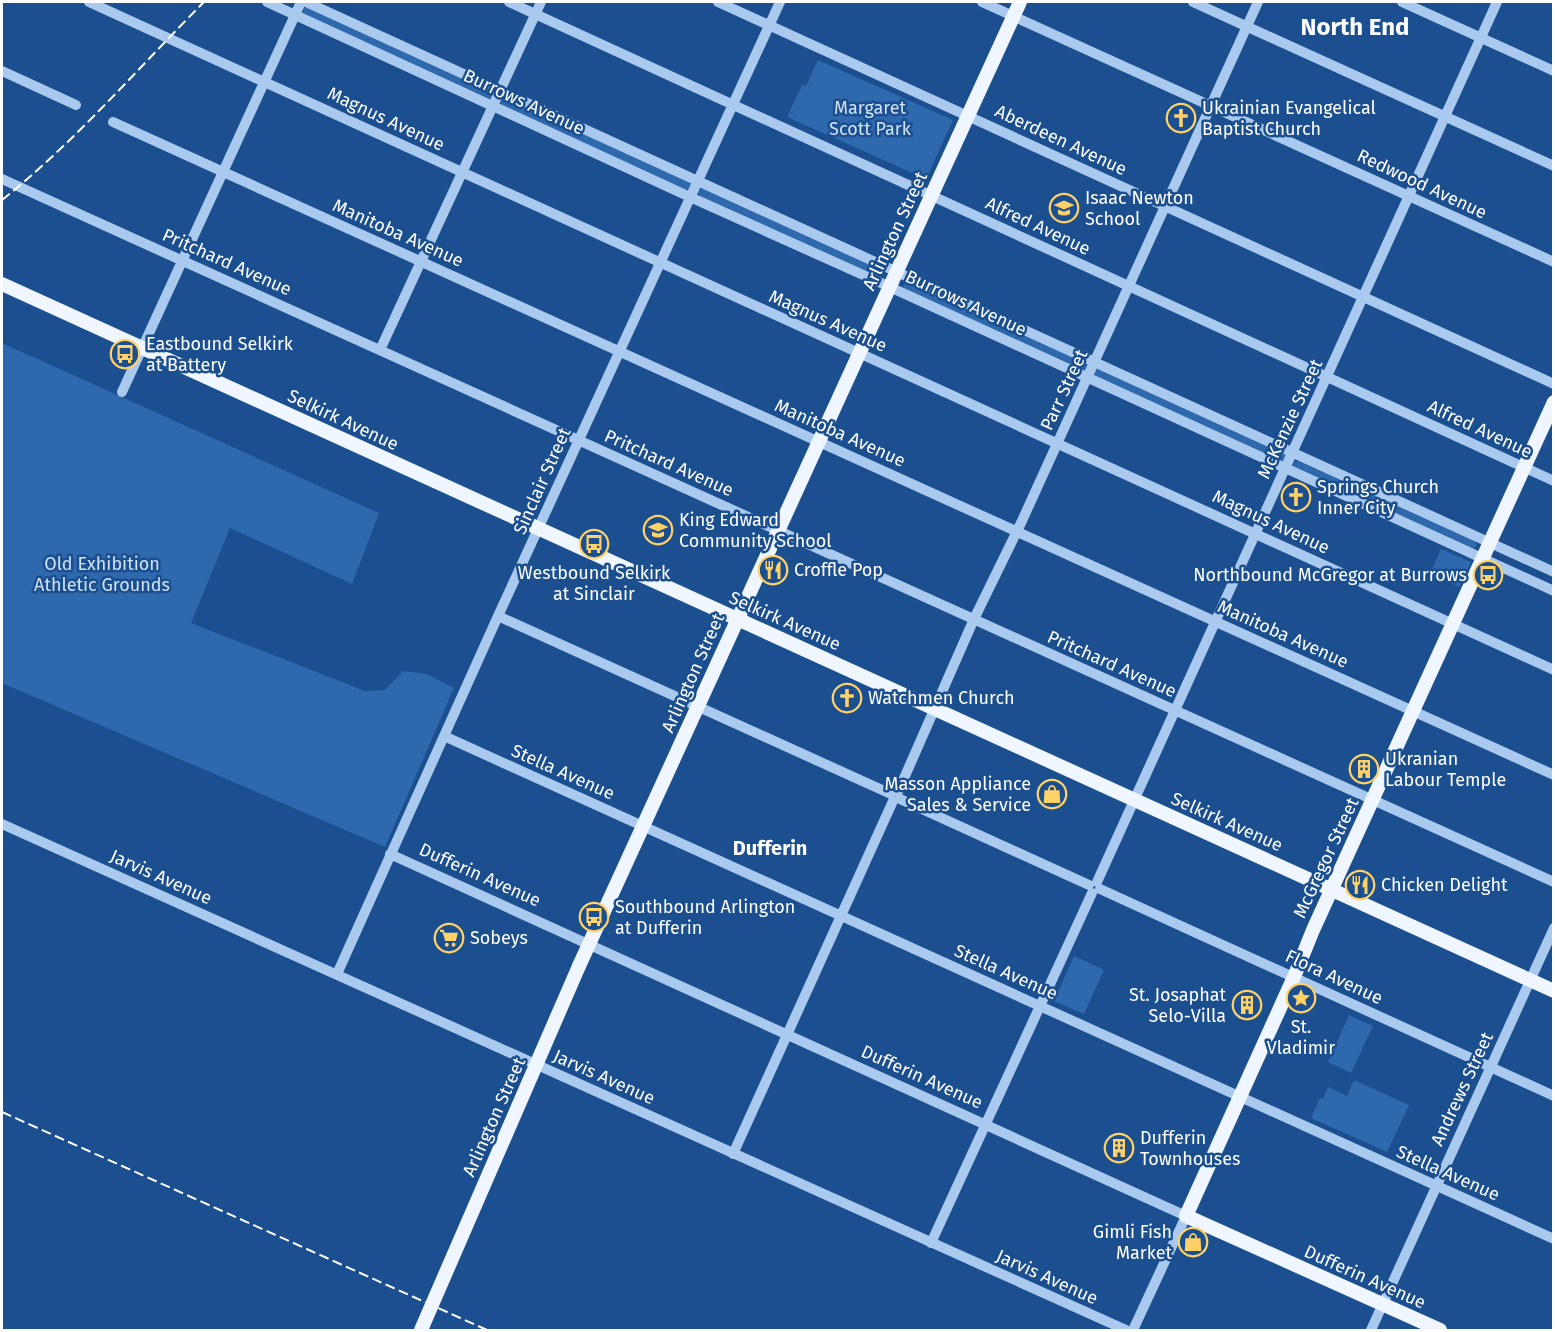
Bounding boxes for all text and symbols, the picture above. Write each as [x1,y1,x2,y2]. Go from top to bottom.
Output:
district label: North End [1301,13,1409,41]
street label: Burrows Avenue [460,64,588,140]
street label: Magnus Avenue [324,82,448,156]
park label: Margaret Scott Park [829,97,912,140]
place label: Ukrainian Evangelical Baptist Church [1202,97,1376,140]
street label: Aberdeen Avenue [992,100,1130,180]
church icon: Ukrainian Evangelical Baptist Church [1165,102,1197,134]
street label: Redwood Avenue [1354,144,1490,224]
street label: Arlington Street [858,168,932,294]
place label: Isaac Newton School [1085,187,1194,230]
street label: Alfred Avenue [982,192,1094,260]
school or university icon: Isaac Newton School [1048,192,1080,224]
street label: Manitoba Avenue [329,194,467,272]
street label: Pritchard Avenue [159,224,295,300]
street label: Burrows Avenue [902,265,1030,341]
street label: Magnus Avenue [766,285,890,357]
place label: Eastbound Selkirk at Battery [146,333,294,376]
bus stop icon: Eastbound Selkirk at Battery [109,338,141,370]
street label: Parr Street [1036,346,1093,434]
street label: McKenzie Street [1253,355,1328,482]
street label: Selkirk Avenue [284,385,402,455]
street label: Manitoba Avenue [771,394,909,472]
street label: Alfred Avenue [1424,395,1536,463]
street label: Sinclair Street [509,424,576,538]
street label: Pritchard Avenue [601,425,737,501]
place label: Springs Church Inner City [1317,476,1439,519]
church icon: Springs Church Inner City [1280,481,1312,513]
street label: Magnus Avenue [1209,485,1333,559]
place label: King Edward Community School [679,509,831,552]
school or university icon: King Edward Community School [642,514,674,546]
bus stop icon: Westbound Selkirk at Sinclair [578,528,610,560]
park label: Old Exhibition Athletic Grounds [34,553,170,596]
restaurant icon: Croffle Pop [757,554,789,586]
place label: Croffle Pop [794,559,883,581]
bus stop icon: Northbound McGregor at Burrows [1472,559,1504,591]
place label: Westbound Selkirk at Sinclair [518,562,671,605]
place label: Northbound McGregor at Burrows [1193,564,1467,586]
street label: Selkirk Avenue [726,587,844,655]
street label: Manitoba Avenue [1214,595,1352,673]
street label: Arlington Street [657,609,729,736]
street label: Pritchard Avenue [1044,626,1180,702]
church icon: Watchmen Church [831,682,863,714]
place label: Watchmen Church [868,687,1015,709]
street label: Stella Avenue [508,739,618,805]
place label: Ukranian Labour Temple [1385,748,1506,791]
building icon: Ukranian Labour Temple [1348,753,1380,785]
place label: Masson Appliance Sales & Service [884,773,1031,816]
shop icon: Masson Appliance Sales & Service [1036,778,1068,810]
street label: Selkirk Avenue [1168,788,1286,856]
street label: McGregor Street [1288,794,1364,922]
district label: Dufferin [733,836,807,860]
street label: Dufferin Avenue [416,838,544,912]
street label: Jarvis Avenue [107,845,215,909]
restaurant icon: Chicken Delight [1344,869,1376,901]
place label: Chicken Delight [1381,874,1508,896]
place label: Southbound Arlington at Dufferin [615,896,795,939]
bus stop icon: Southbound Arlington at Dufferin [578,901,610,933]
supermarket icon: Sobeys [433,922,465,954]
place label: Sobeys [470,927,528,949]
street label: Stella Avenue [951,939,1061,1005]
street label: Flora Avenue [1282,945,1386,1009]
place icon: St. Vladimir [1285,982,1317,1014]
place label: St. Josaphat Selo-Villa [1129,984,1226,1027]
building icon: St. Josaphat Selo-Villa [1231,989,1263,1021]
place label: St. Vladimir [1267,1016,1335,1059]
street label: Andrews Street [1426,1028,1498,1149]
street label: Dufferin Avenue [858,1040,986,1114]
street label: Jarvis Avenue [550,1045,658,1109]
street label: Arlington Street [458,1053,530,1180]
place label: Dufferin Townhouses [1140,1127,1240,1170]
building icon: Dufferin Townhouses [1103,1132,1135,1164]
street label: Stella Avenue [1393,1140,1503,1206]
place label: Gimli Fish Market [1093,1221,1172,1264]
shop icon: Gimli Fish Market [1177,1226,1209,1258]
street label: Dufferin Avenue [1301,1240,1429,1314]
street label: Jarvis Avenue [993,1245,1101,1309]

